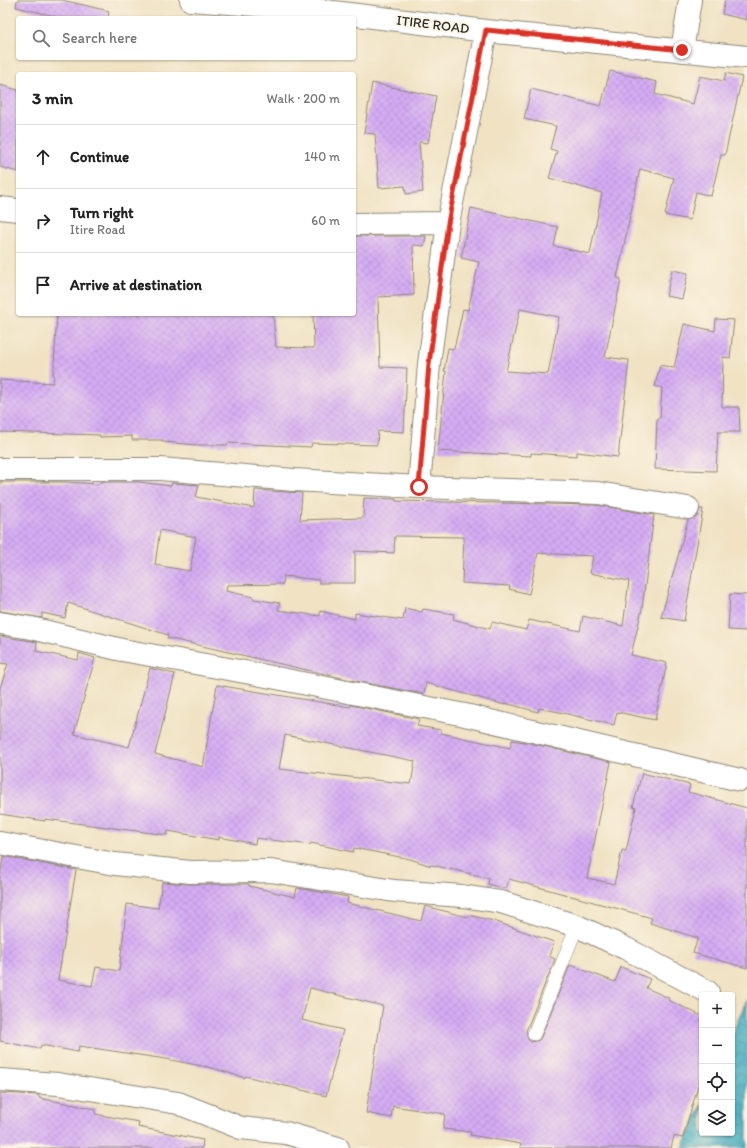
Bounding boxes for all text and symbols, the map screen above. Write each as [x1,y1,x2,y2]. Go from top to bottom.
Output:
street label: ITIRE ROAD [396,12,470,37]
search box [16,16,356,60]
icon: search [30,27,52,49]
text: Search here [62,29,137,47]
route end [673,41,691,59]
text: 3 min [32,88,73,108]
text: Walk · 200 m [267,91,340,106]
icon: ahead [32,146,54,168]
text: Continue [70,148,129,166]
text: 140 m [304,149,340,164]
text: Turn right [70,204,134,222]
icon: right [32,210,54,232]
text: 60 m [311,213,340,228]
text: Itire Road [70,222,125,237]
icon: arrive [32,274,54,296]
text: Arrive at destination [70,276,202,294]
route start [410,478,428,496]
map controls [699,992,735,1136]
button: + [699,992,735,1028]
button: − [699,1028,735,1064]
button: locate [699,1064,735,1100]
button: layers [699,1100,735,1136]

